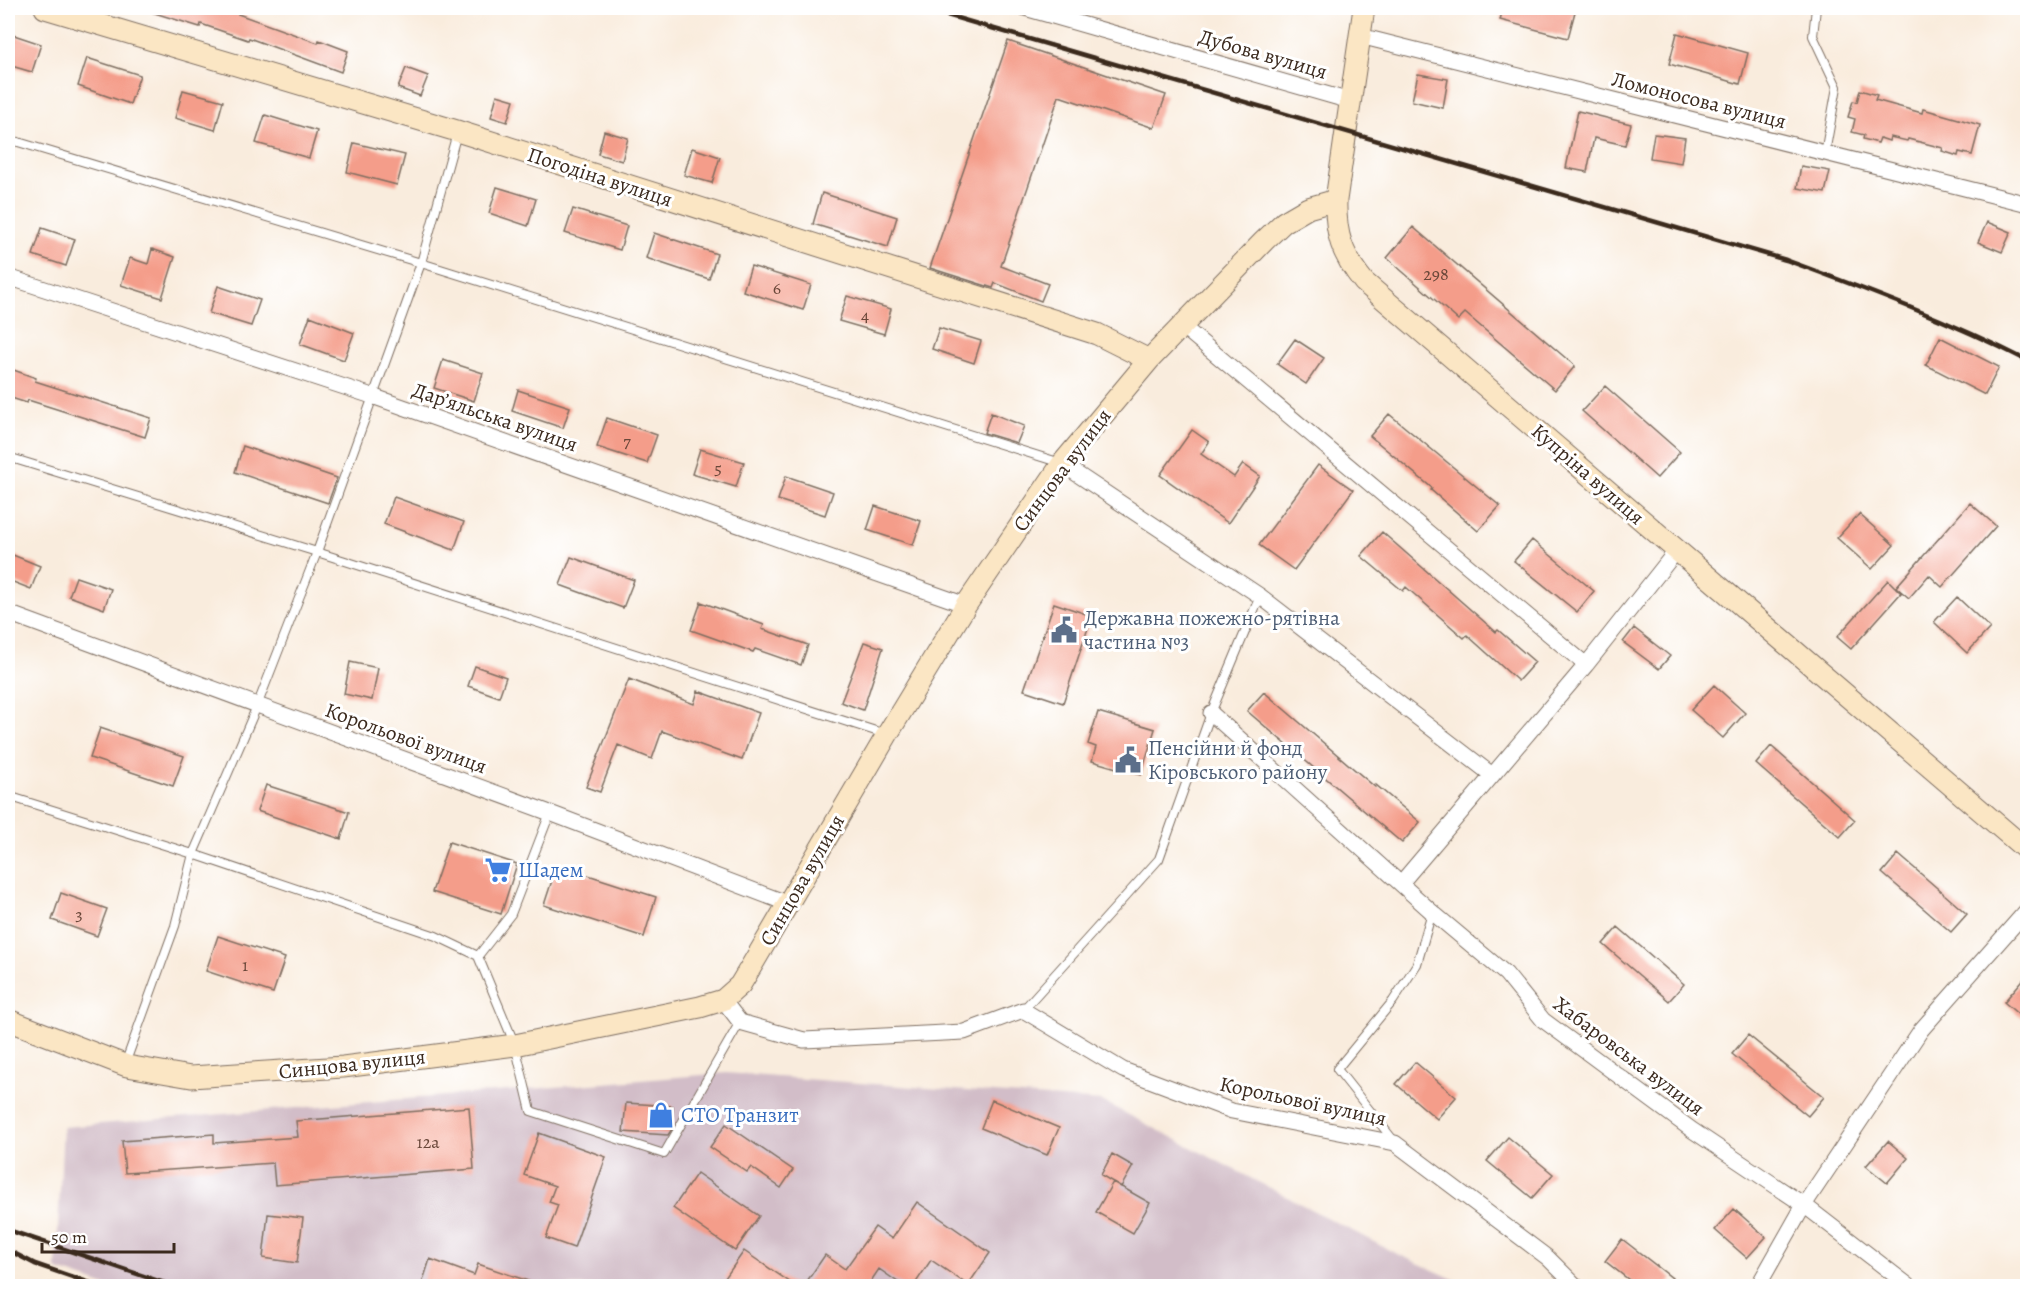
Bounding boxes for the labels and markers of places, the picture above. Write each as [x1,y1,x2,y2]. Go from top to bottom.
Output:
place label: Державна пожежно-рятівна частина №3 [1084,604,1340,656]
public building icon: Державна пожежно-рятівна частина №3 [1049,615,1079,645]
place label: Пенсійни й фонд Кіровського району [1148,734,1328,786]
public building icon: Пенсійни й фонд Кіровського району [1113,745,1143,775]
supermarket icon: Шадем [483,855,513,885]
place label: Шадем [518,856,584,884]
shop icon: СТО Транзит [646,1100,676,1130]
place label: СТО Транзит [681,1101,798,1129]

